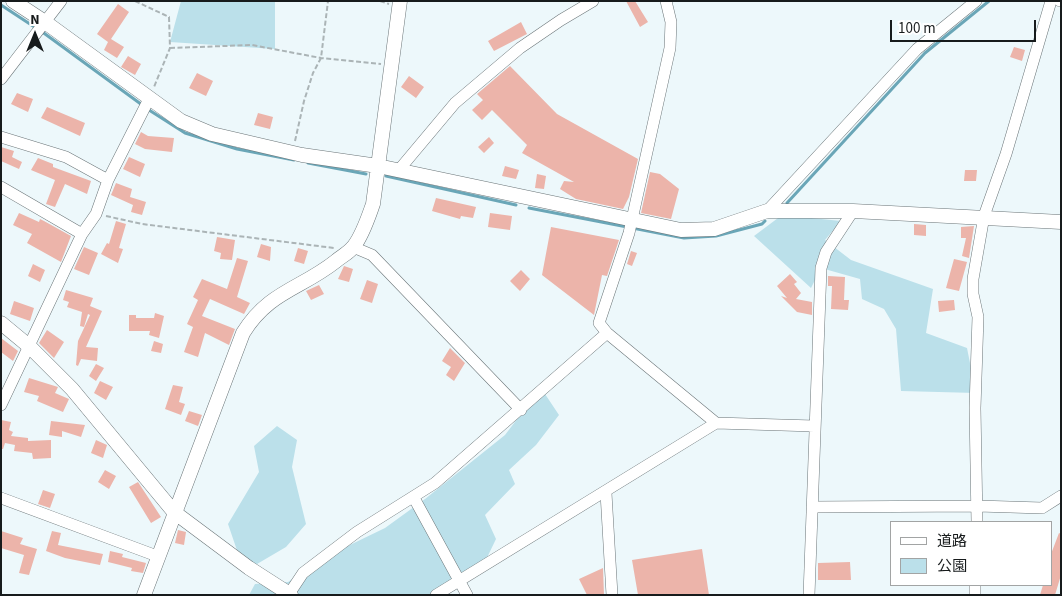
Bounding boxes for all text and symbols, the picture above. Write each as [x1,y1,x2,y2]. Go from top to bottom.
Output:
north arrow [10,10,60,60]
text: N [30,10,40,30]
scale bar [892,10,1038,42]
text: 100 m [898,18,936,39]
legend [890,521,1052,586]
text: 道路 [937,531,967,552]
text: 公園 [937,556,967,577]

